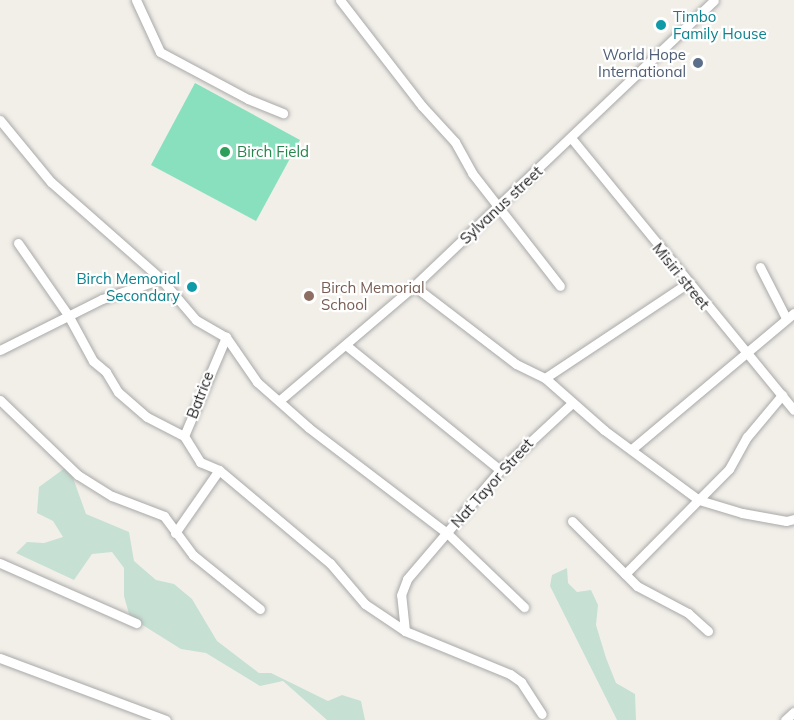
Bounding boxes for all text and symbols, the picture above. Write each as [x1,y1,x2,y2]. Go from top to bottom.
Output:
place label: Timbo Family House [673,7,767,42]
marker: Timbo Family House [654,18,668,32]
place label: World Hope International [598,45,686,80]
marker: World Hope International [691,56,705,70]
place label: Birch Field [237,143,309,161]
marker: Birch Field [218,145,232,159]
street label: Sylvanus street [456,162,546,248]
street label: Misiri street [649,239,713,313]
place label: Birch Memorial Secondary [76,269,180,304]
place label: Birch Memorial School [321,278,425,313]
marker: Birch Memorial Secondary [185,280,199,294]
marker: Birch Memorial School [302,289,316,303]
street label: Batrice [183,369,217,421]
street label: Nat Tayor Street [447,435,537,531]

